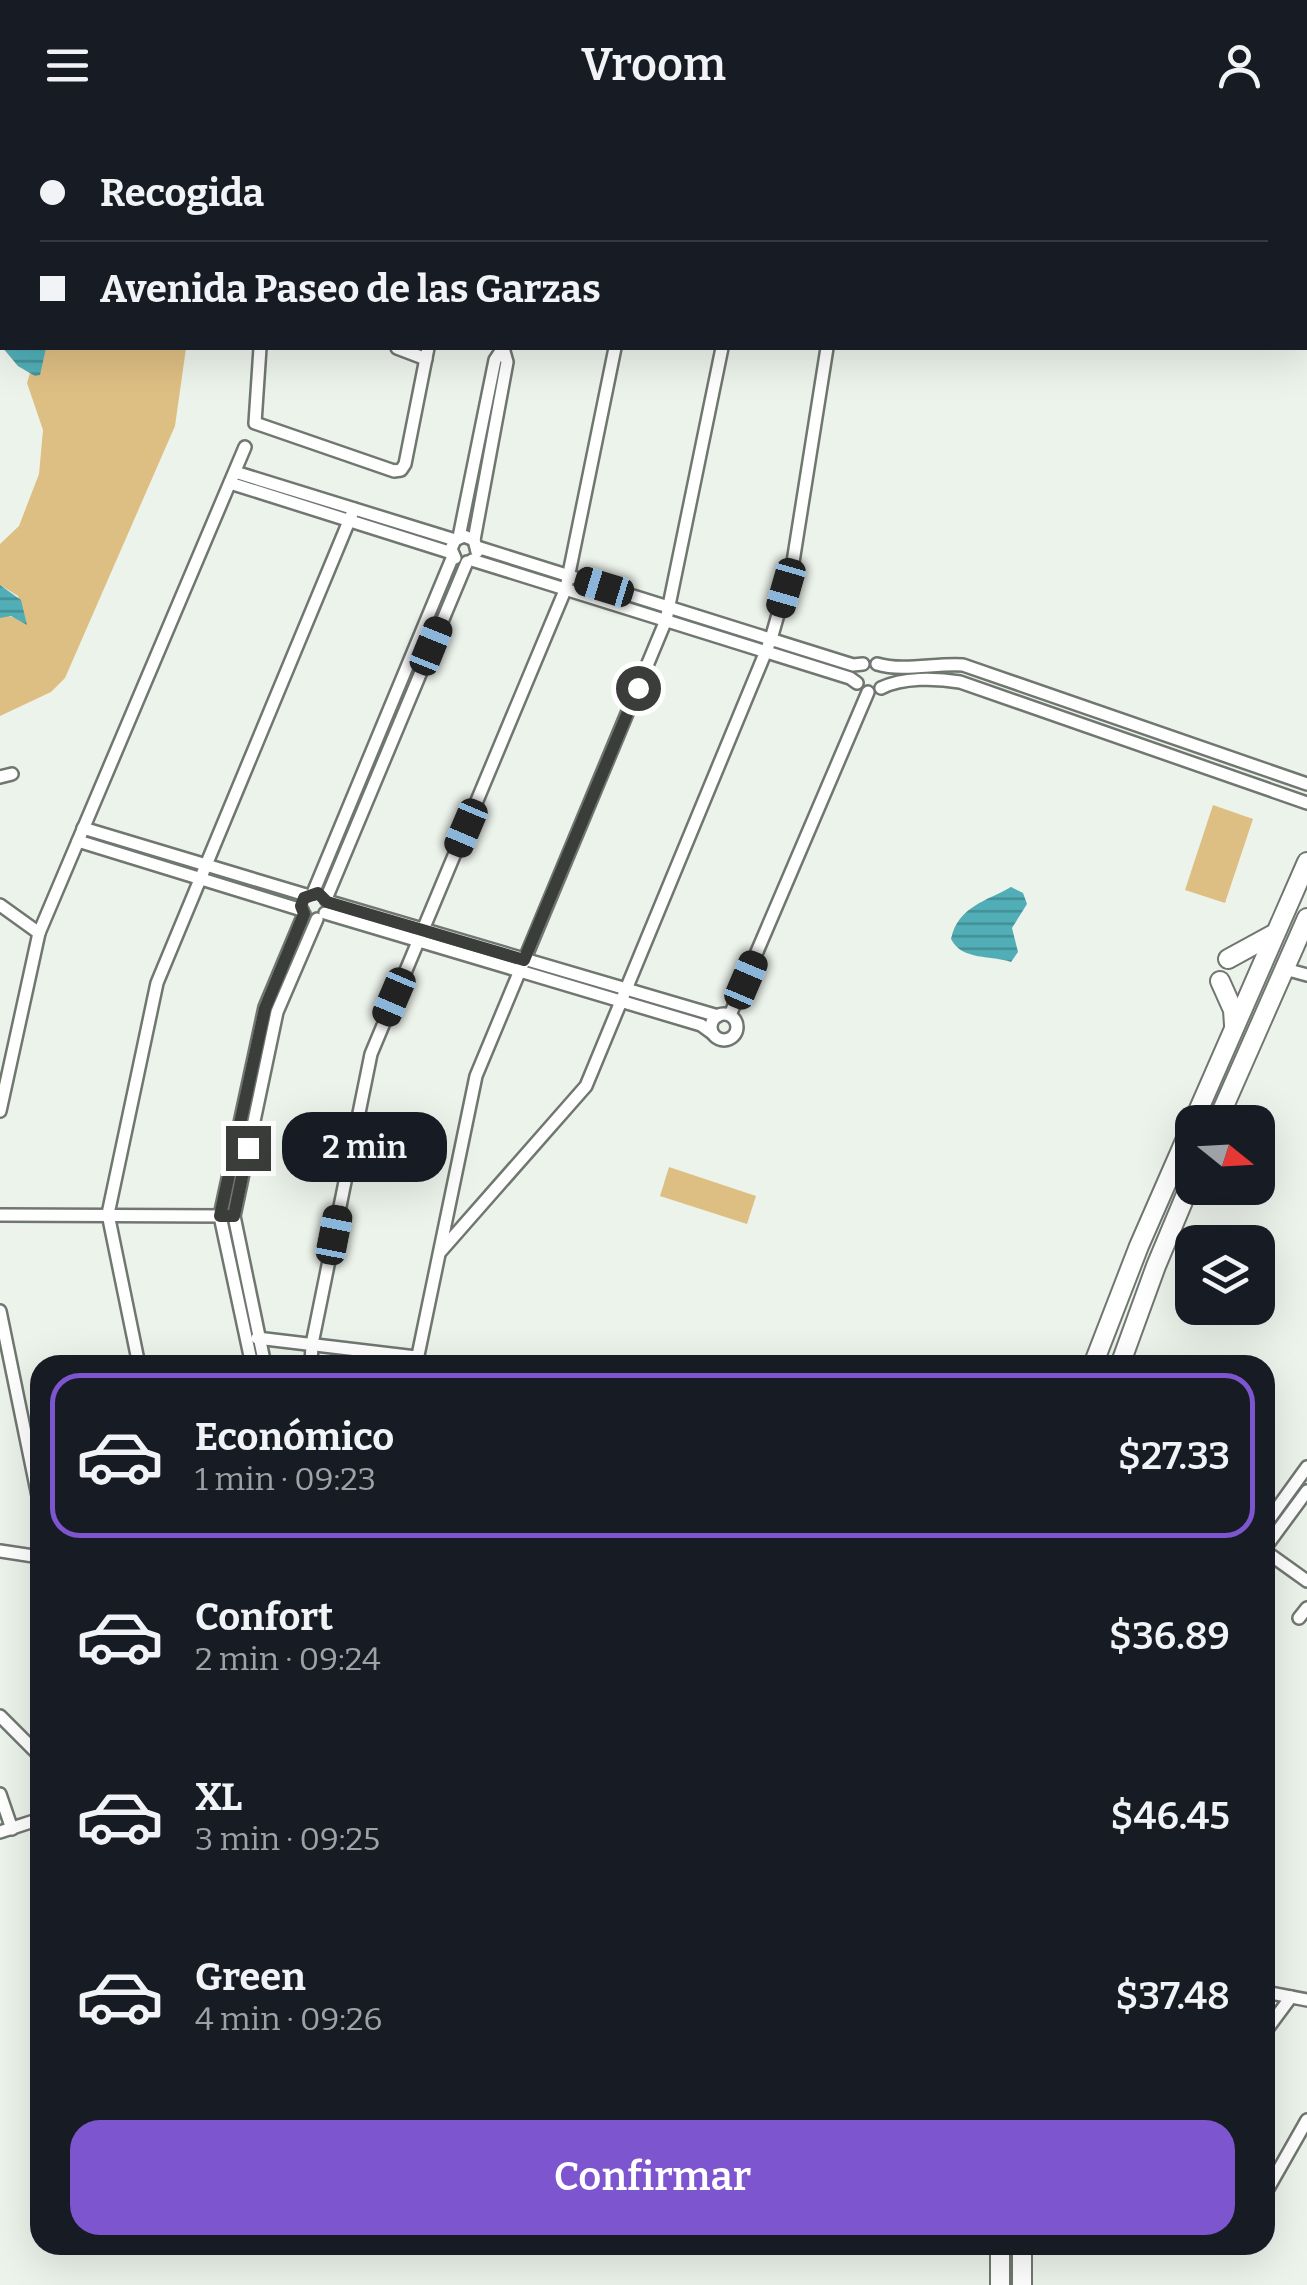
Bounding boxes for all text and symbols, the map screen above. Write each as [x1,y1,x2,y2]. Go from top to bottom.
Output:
icon: menu [40,38,95,93]
text: Vroom [581,38,726,92]
icon: person [1212,38,1267,93]
text: Recogida [100,170,264,216]
text: Avenida Paseo de las Garzas [100,266,601,312]
car [763,555,809,621]
car [571,564,637,610]
car [406,613,456,679]
route start [616,666,661,711]
car [440,795,492,861]
car [720,947,772,1013]
car [368,964,420,1030]
north arrow [1175,1105,1275,1205]
map controls [1175,1105,1275,1325]
callout: 2 min [283,1113,448,1183]
route end [226,1126,271,1171]
text: 2 min [322,1128,407,1166]
car [314,1203,354,1267]
button: layers [1175,1225,1275,1325]
icon: car [75,1411,165,1501]
text: Económico [195,1414,394,1460]
text: $27.33 [1118,1433,1230,1479]
text: 1 min · 09:23 [195,1460,376,1498]
icon: car [75,1591,165,1681]
text: Confort [195,1594,333,1640]
text: $36.89 [1109,1613,1230,1659]
text: 2 min · 09:24 [195,1640,381,1678]
icon: car [75,1771,165,1861]
text: XL [195,1774,242,1820]
text: $46.45 [1110,1793,1230,1839]
text: 3 min · 09:25 [195,1820,380,1858]
icon: car [75,1951,165,2041]
text: Green [195,1954,306,2000]
text: $37.48 [1115,1973,1230,2019]
text: 4 min · 09:26 [195,2000,382,2038]
button: Confirmar [70,2120,1235,2235]

